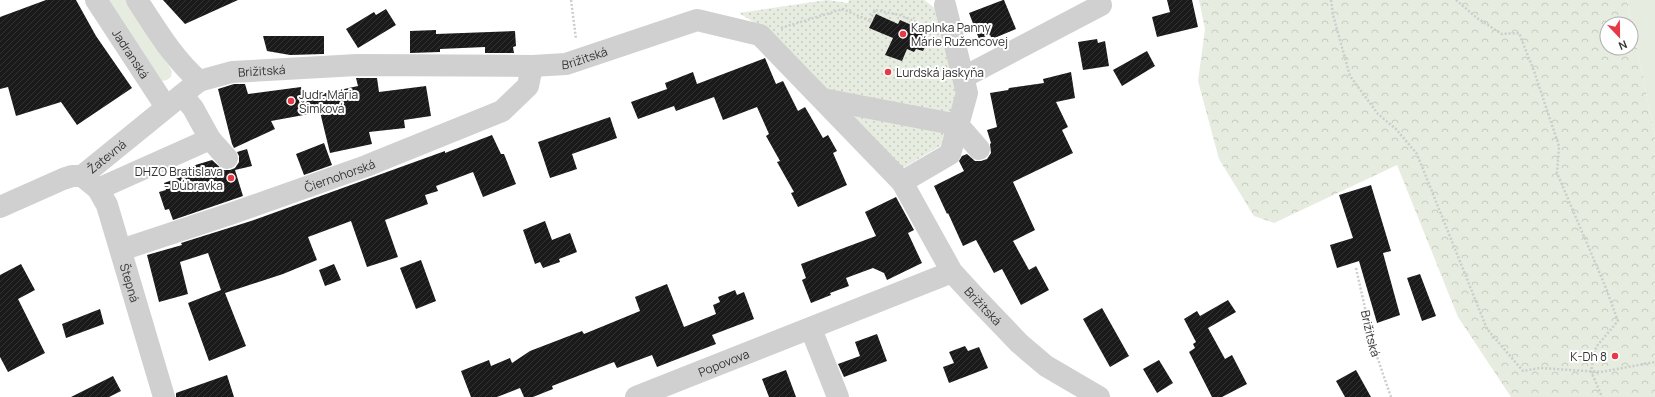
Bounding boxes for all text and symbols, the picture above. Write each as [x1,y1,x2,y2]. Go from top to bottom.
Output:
north arrow [1599,16,1639,56]
place label: Kaplnka Panny Márie Ružencovej [911,19,1008,50]
street label: Jadranská [109,25,154,82]
marker: Kaplnka Panny Márie Ružencovej [898,29,908,39]
text: N [1616,37,1629,54]
street label: Brižitská [561,42,610,73]
street label: Brižitská [237,61,286,80]
place label: Lurdská jaskyňa [896,64,984,81]
marker: Lurdská jaskyňa [883,67,893,77]
place label: Judr. Mária Šimková [299,86,358,117]
marker: Judr. Mária Šimková [286,96,296,106]
street label: Žatevná [84,135,129,177]
street label: Čiernohorská [302,155,378,196]
place label: DHZO Bratislava - Dúbravka [135,163,223,194]
marker: DHZO Bratislava - Dúbravka [226,173,236,183]
street label: Štepná [116,261,144,304]
street label: Brižitská [961,283,1006,329]
street label: Brižitská [1357,308,1385,359]
street label: Popovova [695,345,751,380]
place label: K-Dh 8 [1570,348,1607,365]
marker: K-Dh 8 [1610,351,1620,361]

